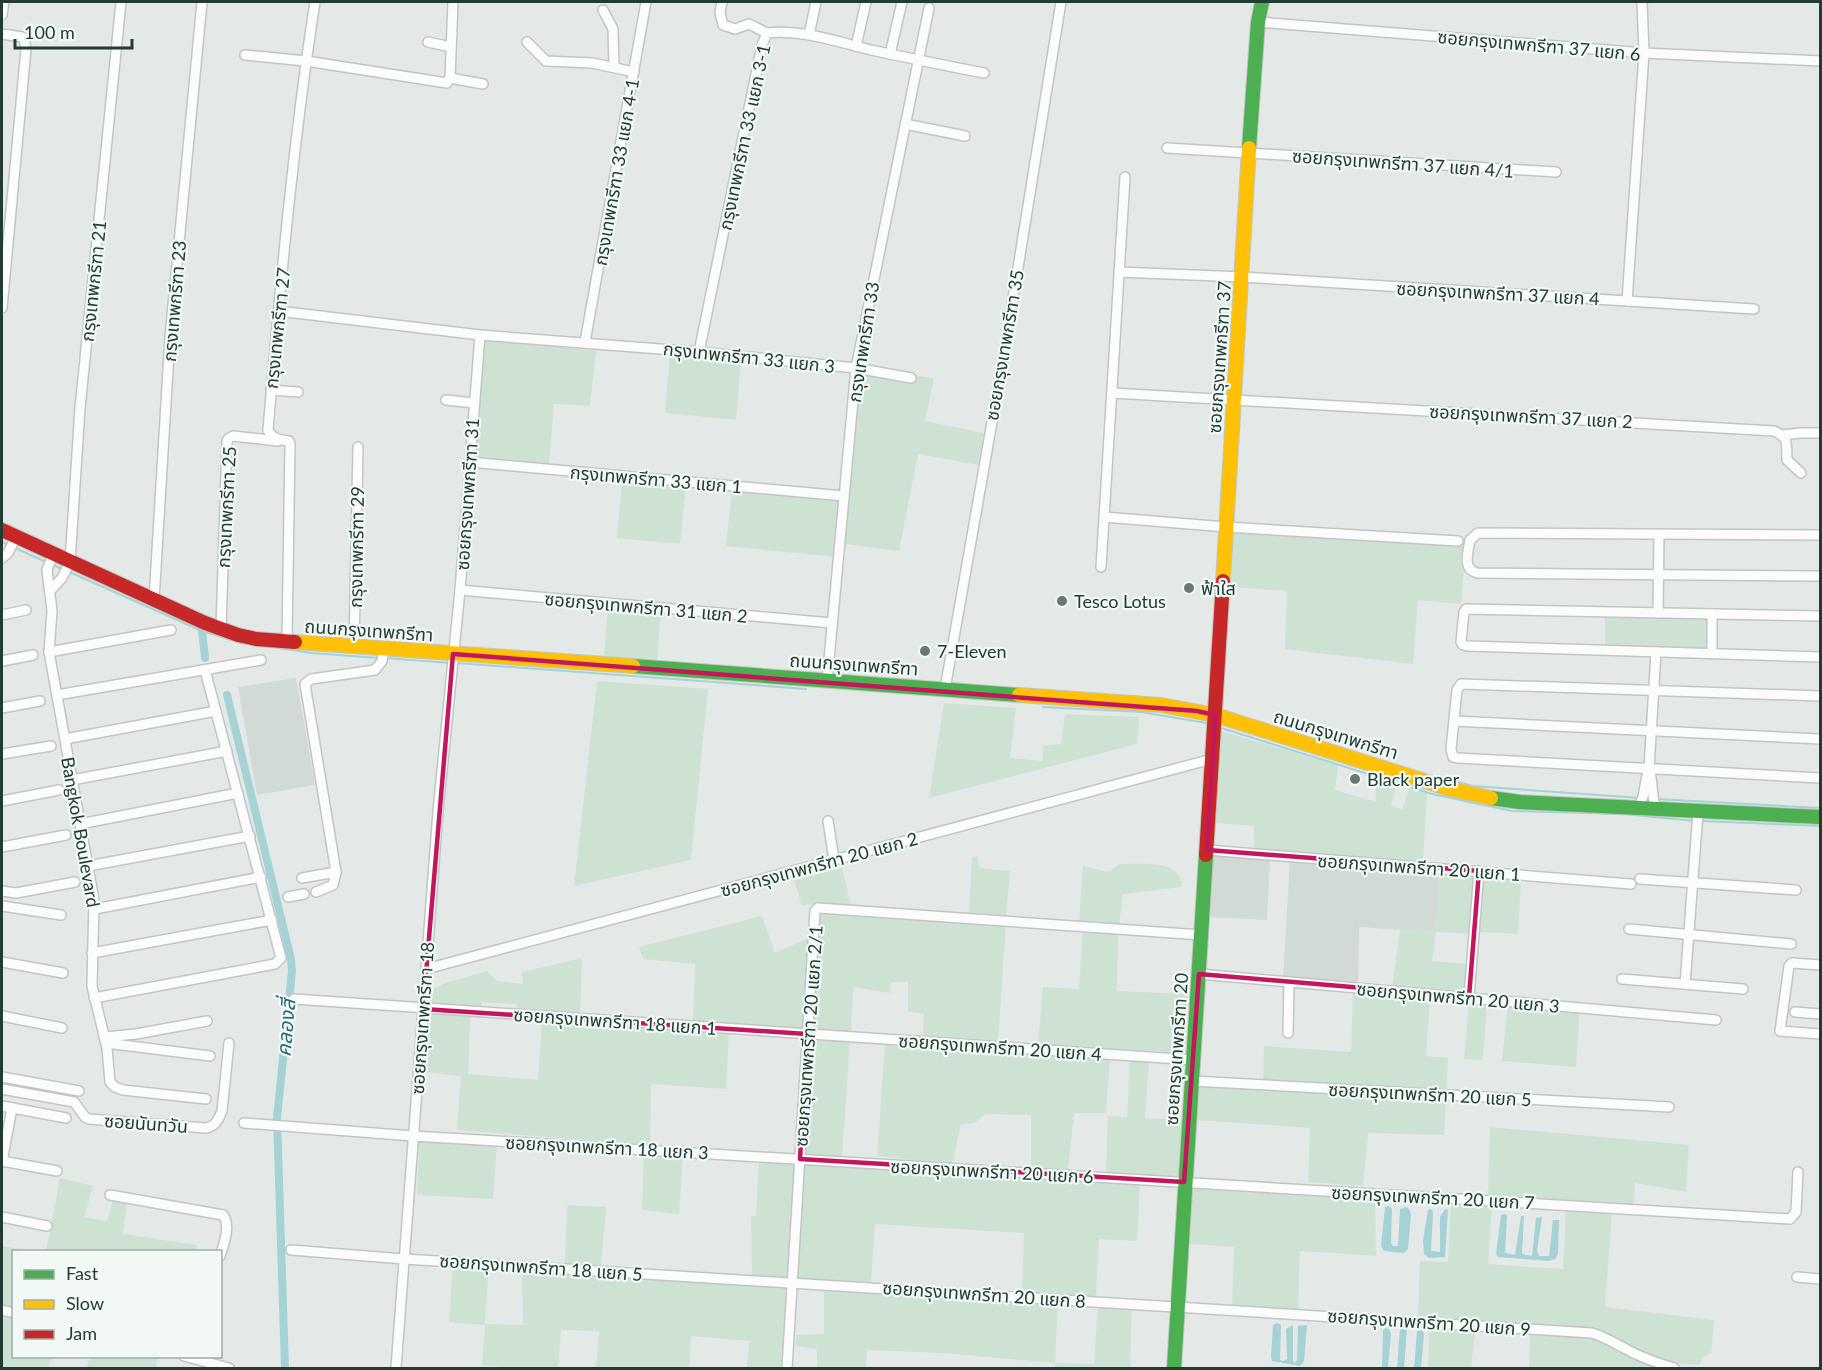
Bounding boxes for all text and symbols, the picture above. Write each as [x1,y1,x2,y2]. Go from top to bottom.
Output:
scale bar [15,12,132,50]
text: 100 m [24,21,75,43]
street label: ซอยกรุงเทพกรีฑา 37 แยก 6 [1437,25,1641,66]
street label: กรุงเทพกรีฑา 33 แยก 3-1 [714,42,775,232]
street label: กรุงเทพกรีฑา 33 แยก 4-1 [589,77,644,267]
street label: ซอยกรุงเทพกรีฑา 37 แยก 4/1 [1291,144,1515,183]
street label: กรุงเทพกรีฑา 21 [76,219,111,343]
street label: กรุงเทพกรีฑา 23 [158,239,191,363]
street label: กรุงเทพกรีฑา 27 [260,266,295,390]
street label: ซอยกรุงเทพกรีฑา 35 [980,268,1029,422]
street label: ซอยกรุงเทพกรีฑา 37 แยก 4 [1396,277,1600,310]
street label: กรุงเทพกรีฑา 33 [843,280,884,404]
street label: ซอยกรุงเทพกรีฑา 37 [1203,280,1236,434]
street label: กรุงเทพกรีฑา 33 แยก 3 [662,337,836,378]
street label: ซอยกรุงเทพกรีฑา 37 แยก 2 [1429,400,1633,433]
street label: ซอยกรุงเทพกรีฑา 31 [451,417,484,571]
street label: กรุงเทพกรีฑา 25 [212,446,241,568]
street label: กรุงเทพกรีฑา 33 แยก 1 [569,461,743,498]
street label: กรุงเทพกรีฑา 29 [344,486,369,608]
place label: ฟ้าใส [1201,577,1236,599]
marker: ฟ้าใส [1182,581,1196,595]
street label: ซอยกรุงเทพกรีฑา 31 แยก 2 [544,587,748,628]
place label: Tesco Lotus [1074,590,1166,612]
marker: Tesco Lotus [1055,594,1069,608]
street label: ถนนกรุงเทพกรีฑา [304,615,434,646]
place label: 7-Eleven [937,640,1007,662]
marker: 7-Eleven [918,644,932,658]
street label: ถนนกรุงเทพกรีฑา [789,649,919,680]
street label: ถนนกรุงเทพกรีฑา [1271,705,1401,764]
street label: Bangkok Boulevard [57,755,105,909]
place label: Black paper [1367,768,1460,790]
marker: Black paper [1348,772,1362,786]
street label: ซอยกรุงเทพกรีฑา 20 แยก 2 [718,827,920,902]
street label: ซอยกรุงเทพกรีฑา 20 แยก 1 [1317,849,1521,886]
street label: ซอยกรุงเทพกรีฑา 20 แยก 2/1 [789,924,828,1148]
street label: ซอยกรุงเทพกรีฑา 18 [406,941,439,1095]
street label: ซอยกรุงเทพกรีฑา 20 [1160,972,1193,1126]
street label: ซอยกรุงเทพกรีฑา 20 แยก 3 [1356,977,1560,1018]
water label: คลองสี่ [270,994,300,1058]
street label: ซอยกรุงเทพกรีฑา 18 แยก 1 [513,1003,717,1040]
street label: ซอยกรุงเทพกรีฑา 20 แยก 4 [898,1029,1102,1066]
street label: ซอยกรุงเทพกรีฑา 20 แยก 5 [1328,1078,1532,1111]
street label: ซอยนันทวัน [103,1109,189,1137]
street label: ซอยกรุงเทพกรีฑา 18 แยก 3 [505,1131,709,1164]
street label: ซอยกรุงเทพกรีฑา 20 แยก 6 [890,1155,1094,1188]
street label: ซอยกรุงเทพกรีฑา 20 แยก 7 [1331,1181,1535,1214]
street label: ซอยกรุงเทพกรีฑา 18 แยก 5 [439,1249,643,1286]
legend [12,1250,222,1358]
text: Fast [66,1262,99,1284]
street label: ซอยกรุงเทพกรีฑา 20 แยก 8 [882,1276,1086,1313]
text: Slow [66,1292,104,1314]
street label: ซอยกรุงเทพกรีฑา 20 แยก 9 [1327,1304,1531,1341]
text: Jam [66,1322,97,1344]

